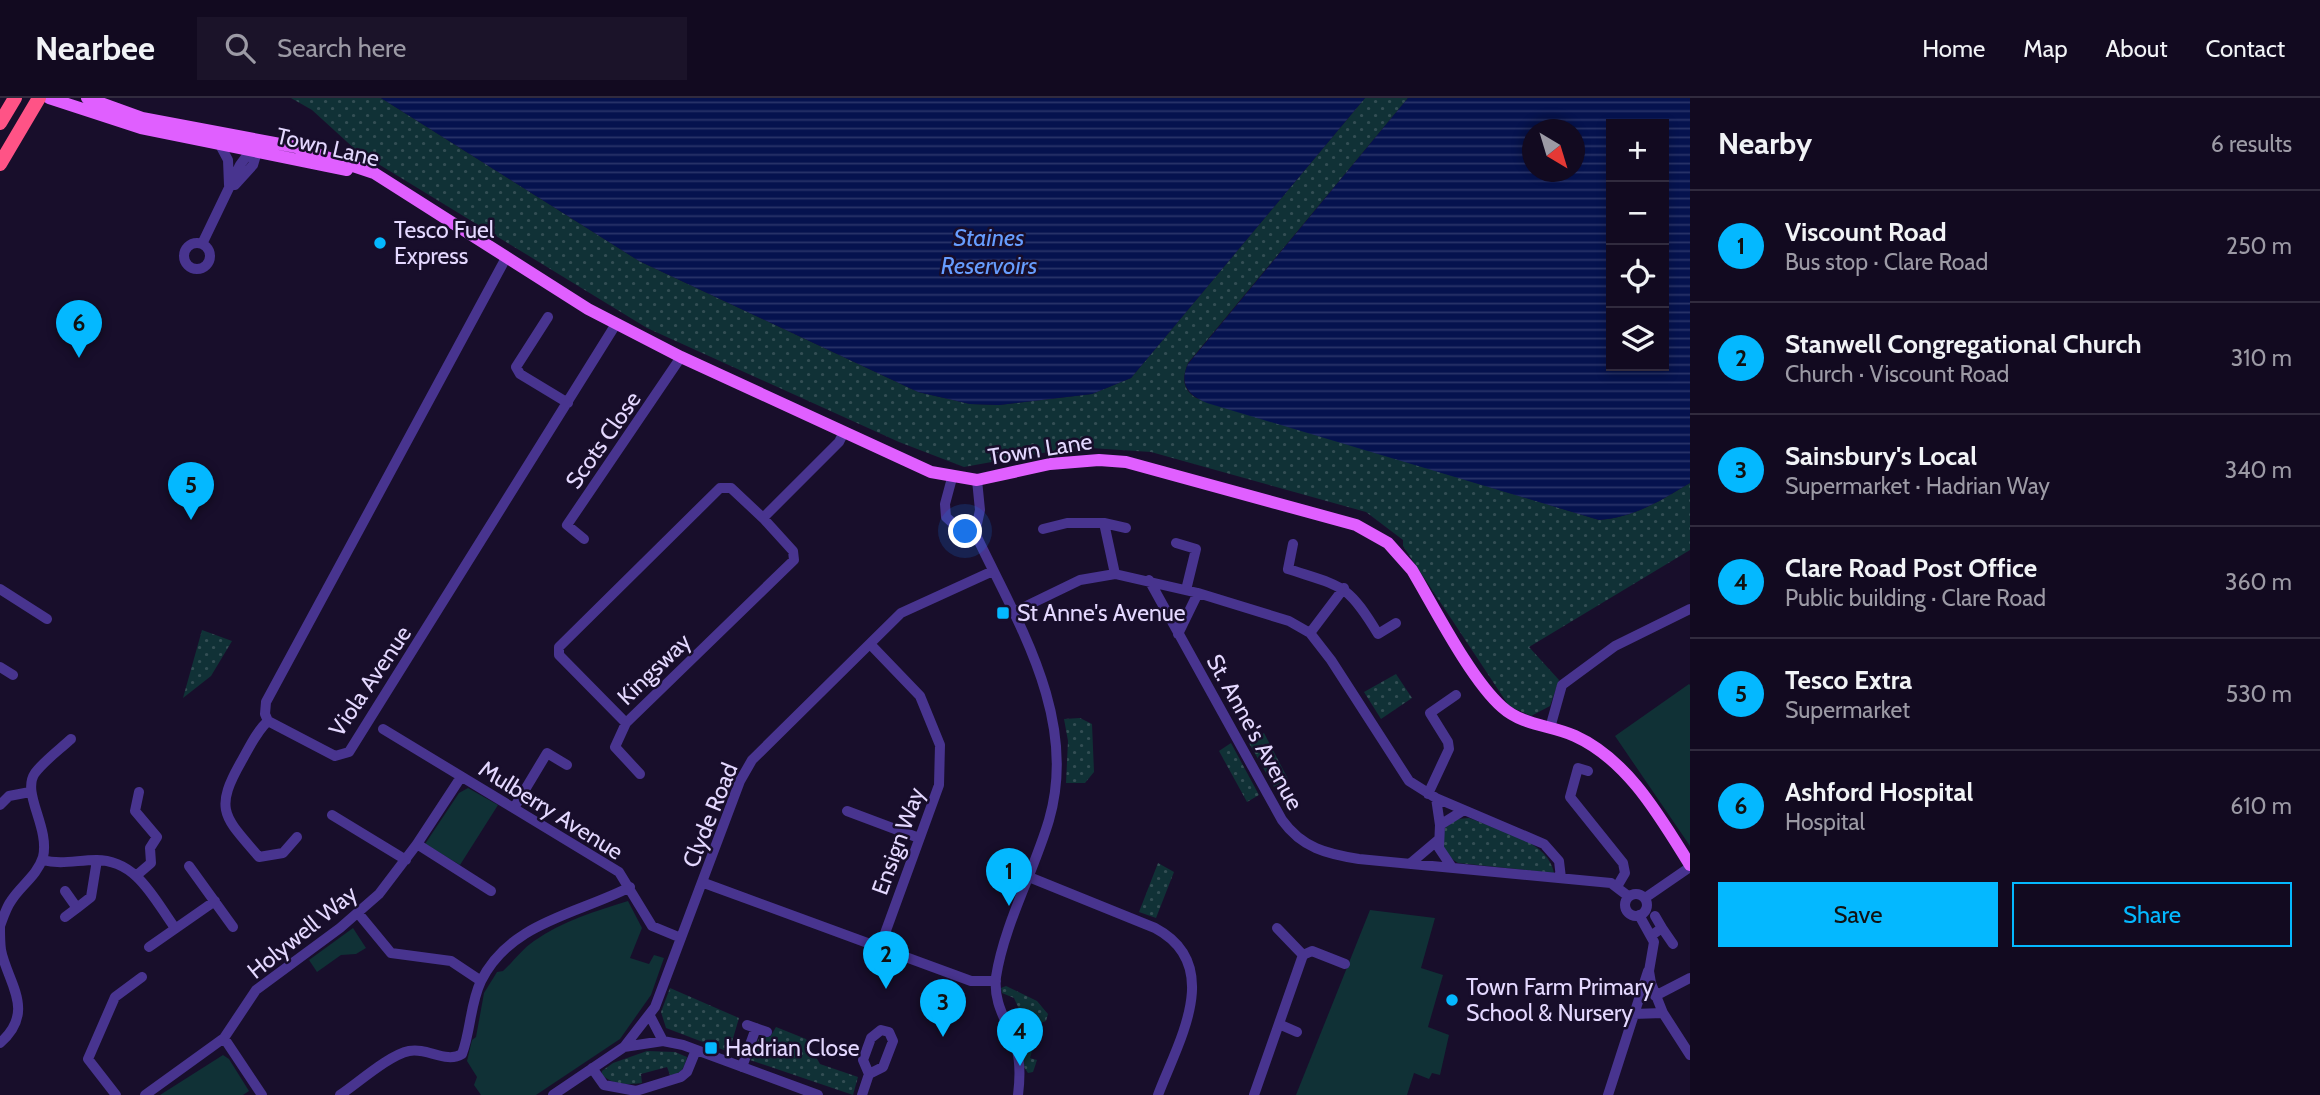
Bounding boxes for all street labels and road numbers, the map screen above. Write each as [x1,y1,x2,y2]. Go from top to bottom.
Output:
street label: Town Lane [274,122,382,172]
street label: Scots Close [559,386,647,494]
street label: Town Lane [986,427,1094,471]
street label: Viola Avenue [323,620,417,742]
street label: Kingsway [612,627,697,711]
street label: St. Anne's Avenue [1201,649,1309,815]
street label: Mulberry Avenue [474,754,628,866]
street label: Clyde Road [676,759,744,871]
street label: Ensign Way [866,783,930,899]
street label: Holywell Way [242,879,363,985]

